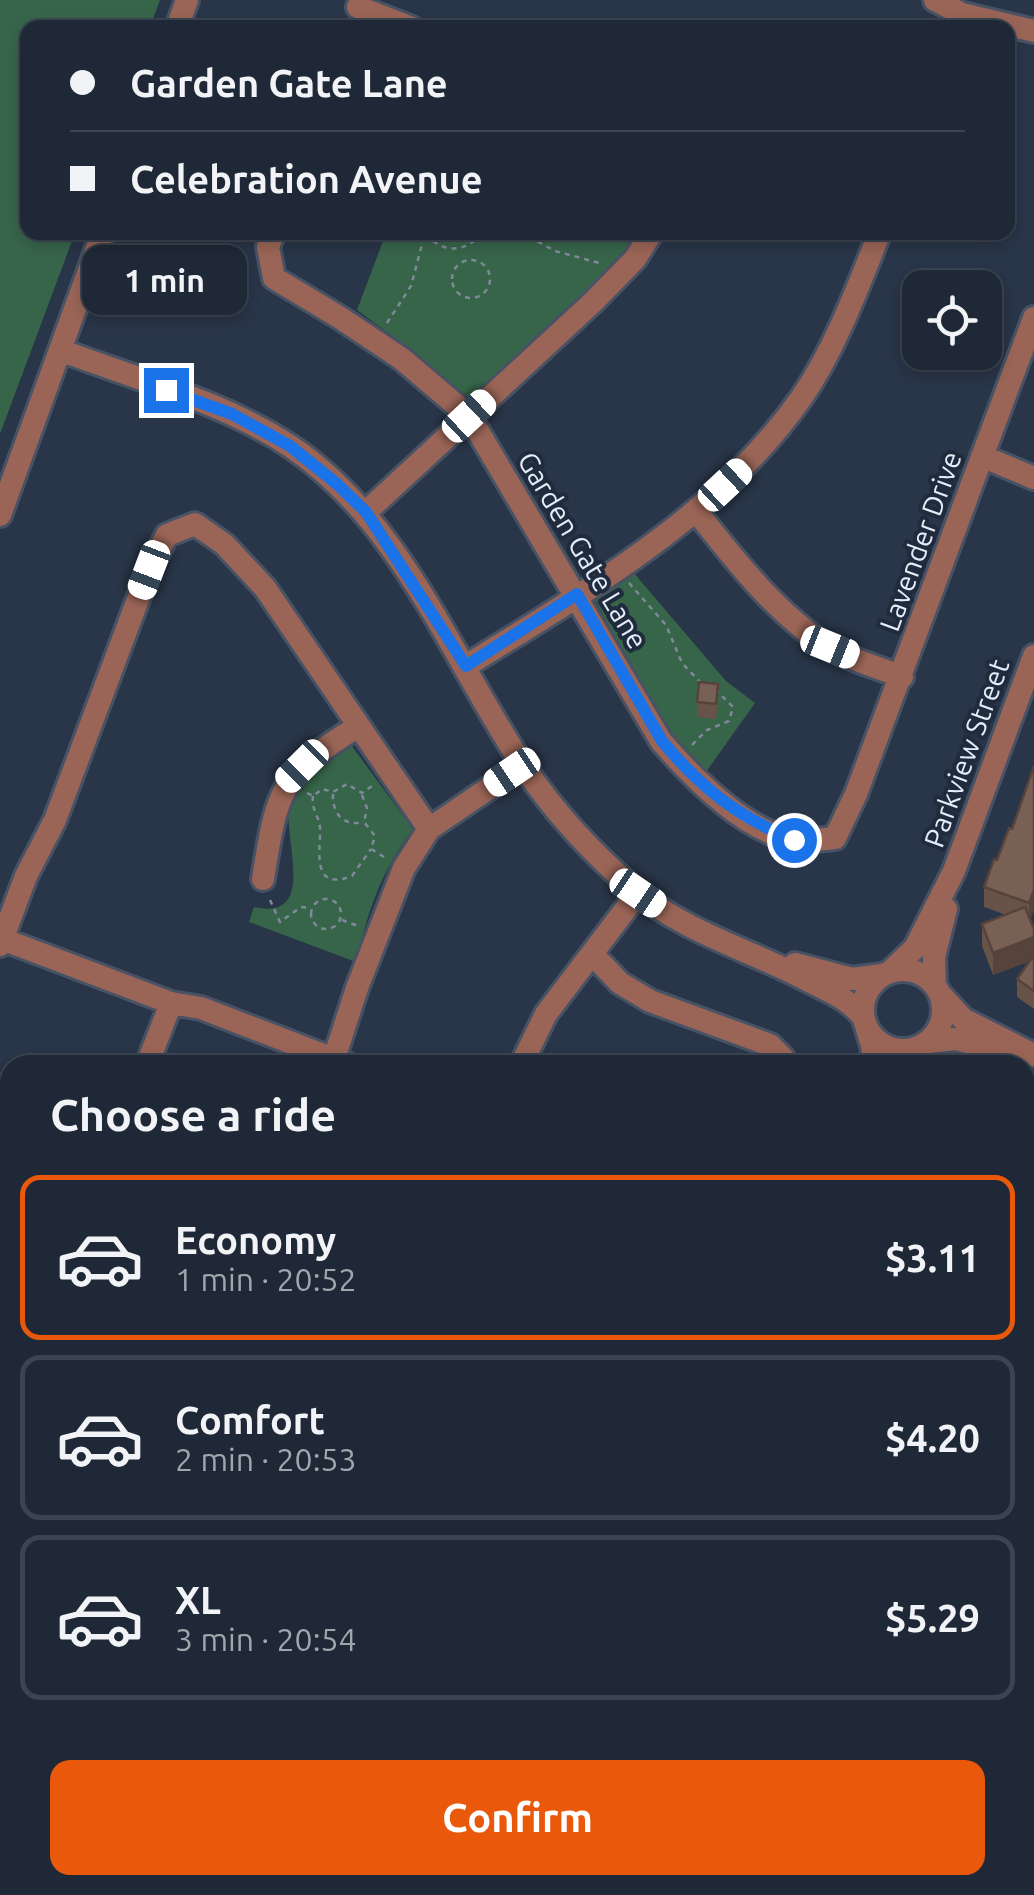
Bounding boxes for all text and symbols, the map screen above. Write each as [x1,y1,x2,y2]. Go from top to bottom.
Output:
text: Garden Gate Lane [130,62,448,104]
text: Celebration Avenue [130,158,483,200]
callout: 1 min [84,245,248,315]
text: 1 min [124,262,205,298]
map controls [902,270,1002,370]
button: locate [902,270,1002,370]
route end [144,368,189,413]
car [437,385,501,447]
street label: Garden Gate Lane [512,446,654,654]
street label: Lavender Drive [873,447,967,635]
car [693,454,757,516]
car [124,537,174,603]
car [797,622,863,672]
street label: Parkview Street [918,655,1014,851]
car [270,734,334,798]
car [479,743,545,801]
route start [772,818,817,863]
car [605,864,671,922]
text: Choose a ride [50,1089,336,1140]
icon: car [55,1213,145,1303]
text: Economy [175,1219,336,1261]
text: $3.11 [885,1237,980,1279]
text: 1 min · 20:52 [175,1261,357,1297]
icon: car [55,1393,145,1483]
text: Comfort [175,1399,325,1441]
text: $4.20 [885,1417,980,1459]
text: 2 min · 20:53 [175,1441,357,1477]
icon: car [55,1573,145,1663]
text: XL [175,1579,221,1621]
text: $5.29 [885,1597,980,1639]
text: 3 min · 20:54 [175,1621,357,1657]
button: Confirm [50,1760,985,1875]

